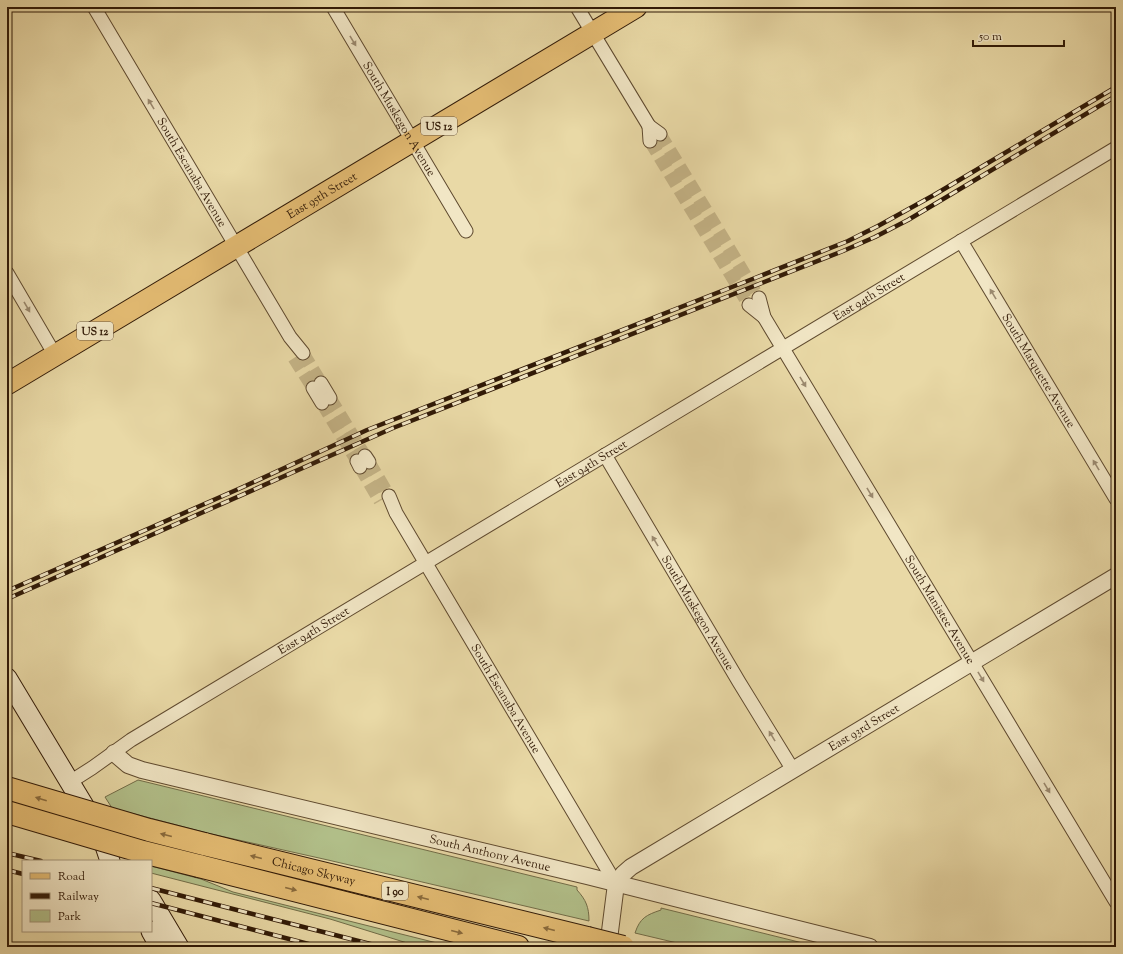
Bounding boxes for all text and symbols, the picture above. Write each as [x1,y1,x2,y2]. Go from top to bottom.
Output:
scale bar [973,22,1064,48]
text: 50 m [978,28,1002,46]
one-way arrow [349,35,356,47]
street label: South Muskegon Avenue [357,58,440,181]
one-way arrow [148,98,155,110]
street label: South Escanaba Avenue [152,114,231,231]
road number: US 12 [421,117,457,135]
street label: East 95th Street [284,168,361,224]
street label: East 94th Street [830,269,909,326]
one-way arrow [989,289,997,299]
one-way arrow [23,301,30,313]
street label: South Marquette Avenue [996,310,1080,432]
road number: US 12 [77,322,113,340]
one-way arrow [800,376,807,388]
street label: East 94th Street [552,436,631,493]
one-way arrow [1092,460,1100,470]
one-way arrow [867,487,874,499]
one-way arrow [652,535,659,547]
street label: South Muskegon Avenue [656,552,738,674]
street label: South Manistee Avenue [899,552,979,668]
street label: East 94th Street [275,603,353,660]
street label: South Escanaba Avenue [466,641,545,758]
one-way arrow [977,671,984,683]
street label: East 93rd Street [826,700,903,756]
one-way arrow [769,730,776,742]
one-way arrow [1044,782,1051,794]
one-way arrow [35,796,47,802]
one-way arrow [160,831,172,837]
street label: South Anthony Avenue [427,831,553,877]
street label: Chicago Skyway [270,853,357,891]
one-way arrow [250,854,262,860]
legend [22,860,152,932]
text: Road [58,868,85,886]
road number: I 90 [382,882,408,900]
one-way arrow [285,886,297,892]
text: Railway [58,888,99,906]
one-way arrow [417,895,429,901]
text: Park [58,908,81,926]
one-way arrow [543,926,555,932]
one-way arrow [451,929,464,935]

